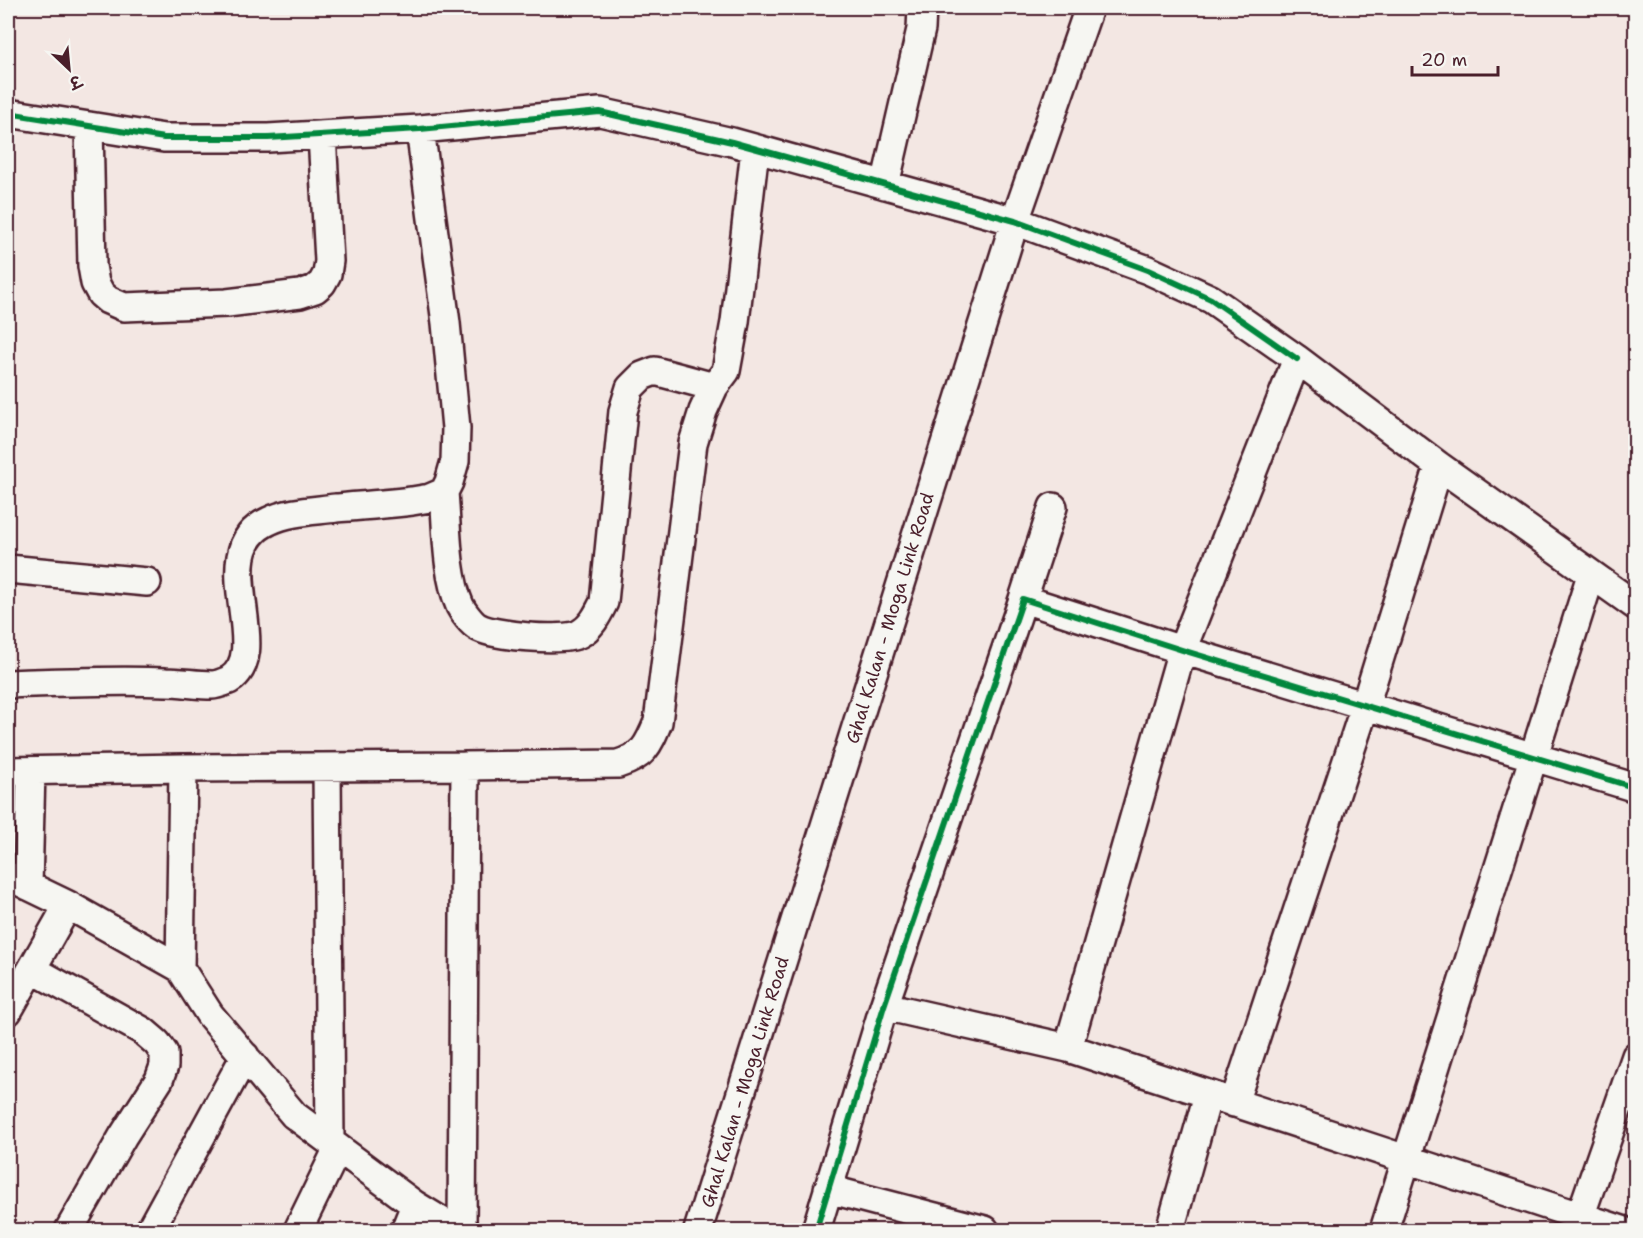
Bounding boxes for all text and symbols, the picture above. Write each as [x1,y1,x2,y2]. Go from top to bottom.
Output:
north arrow [39,39,99,99]
scale bar [1412,39,1498,77]
text: 20 m [1421,48,1467,72]
text: उ [65,69,87,94]
street label: Ghal Kalan - Moga Link Road [840,489,940,747]
street label: Ghal Kalan - Moga Link Road [695,953,795,1211]

